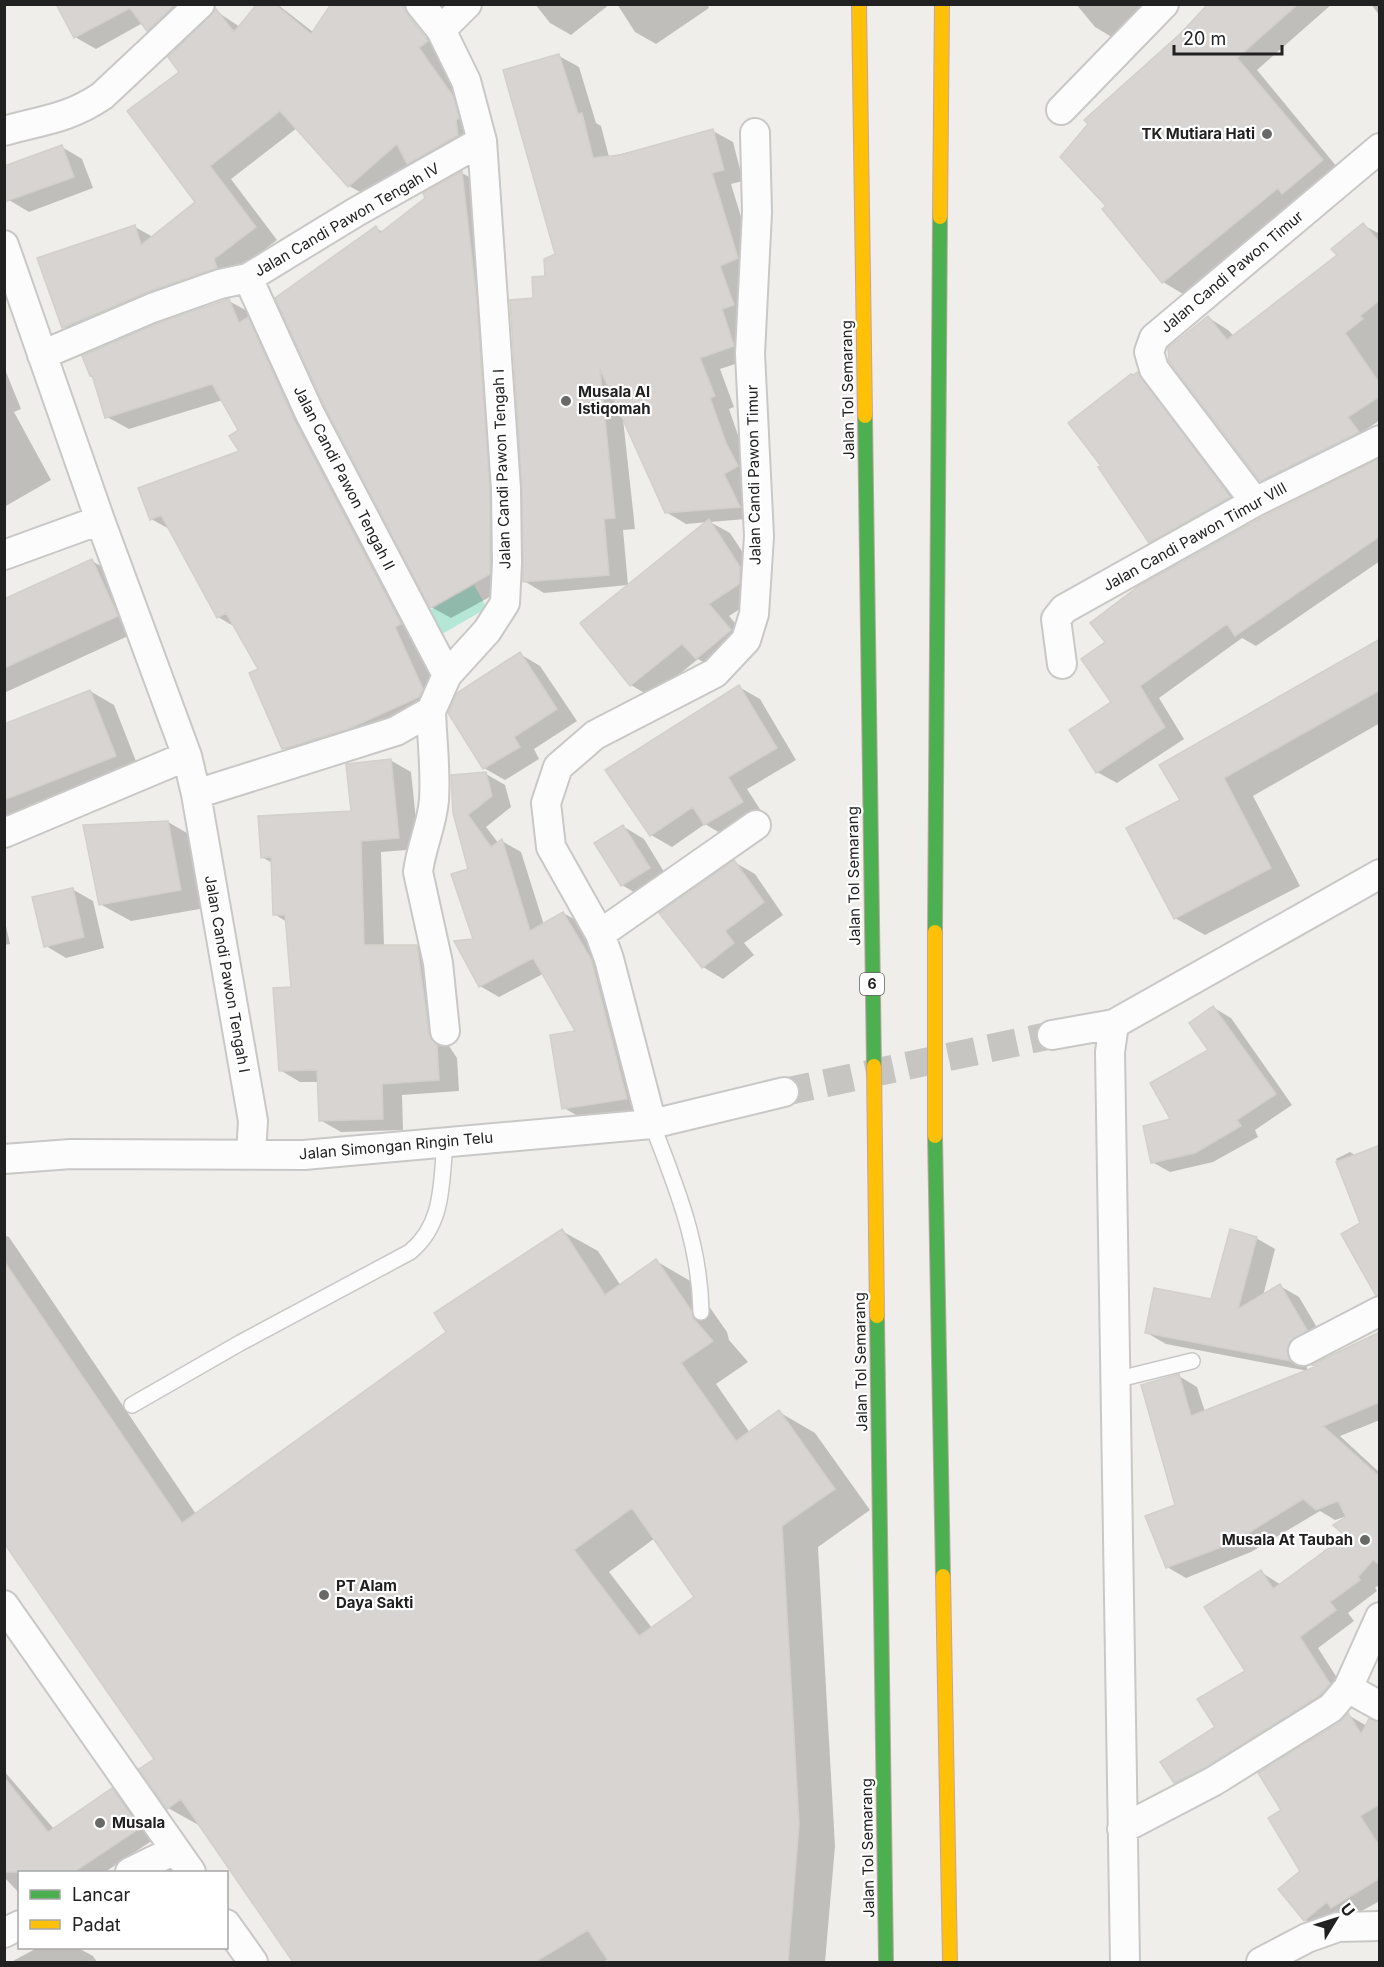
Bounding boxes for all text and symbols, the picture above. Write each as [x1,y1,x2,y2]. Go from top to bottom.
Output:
scale bar [1174,18,1282,56]
text: 20 m [1183,28,1226,49]
place label: TK Mutiara Hati [1141,124,1255,143]
marker: TK Mutiara Hati [1260,127,1274,141]
street label: Jalan Candi Pawon Tengah IV [251,159,443,280]
street label: Jalan Candi Pawon Timur [1156,206,1307,337]
street label: Jalan Tol Semarang [837,320,858,460]
street label: Jalan Candi Pawon Tengah I [489,369,514,569]
street label: Jalan Candi Pawon Tengah II [290,382,399,573]
place label: Musala Al Istiqomah [578,382,651,418]
street label: Jalan Candi Pawon Timur [742,384,765,565]
marker: Musala Al Istiqomah [559,394,573,408]
street label: Jalan Candi Pawon Timur VIII [1100,478,1290,595]
street label: Jalan Tol Semarang [843,806,864,946]
street label: Jalan Candi Pawon Tengah I [201,874,254,1074]
road number: 6 [860,973,884,995]
street label: Jalan Simongan Ringin Telu [298,1128,494,1163]
street label: Jalan Tol Semarang [850,1292,871,1432]
place label: Musala At Taubah [1222,1530,1353,1549]
marker: Musala At Taubah [1358,1533,1372,1547]
place label: PT Alam Daya Sakti [336,1576,413,1612]
marker: PT Alam Daya Sakti [317,1588,331,1602]
street label: Jalan Tol Semarang [857,1778,878,1918]
place label: Musala [112,1813,165,1832]
marker: Musala [93,1816,107,1830]
legend [18,1871,228,1949]
text: Lancar [72,1884,130,1905]
north arrow [1306,1889,1366,1949]
text: U [1336,1899,1359,1921]
text: Padat [72,1914,121,1935]

